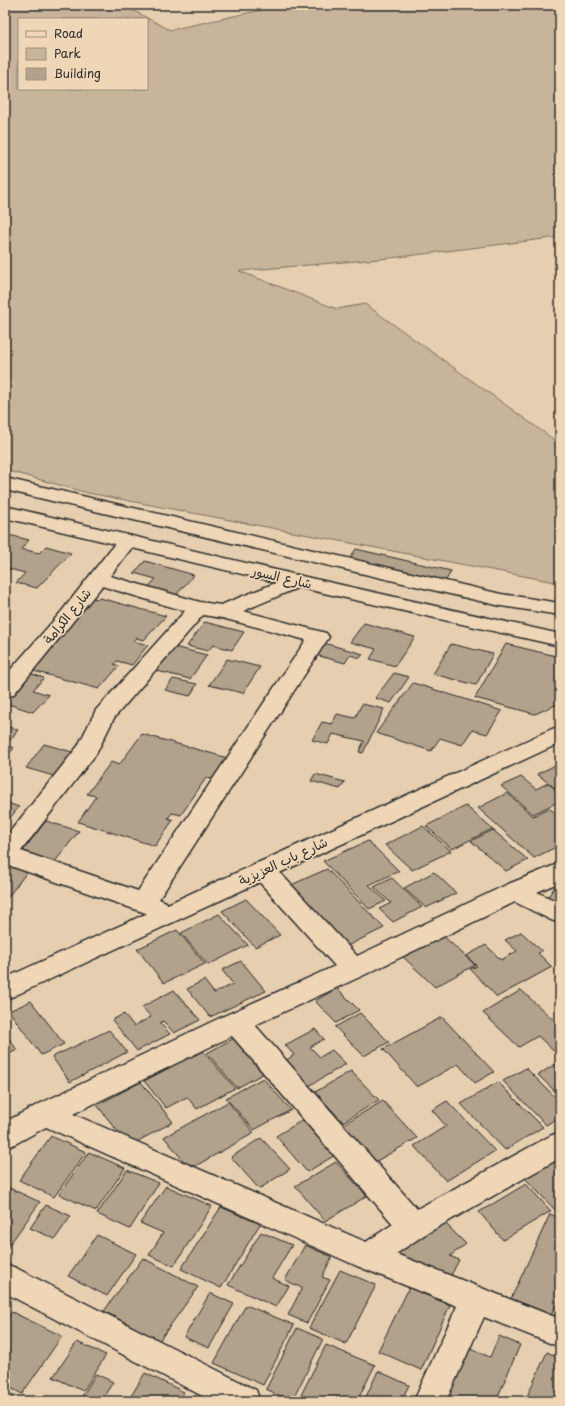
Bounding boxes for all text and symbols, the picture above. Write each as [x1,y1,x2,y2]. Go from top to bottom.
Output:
legend [18,18,148,90]
text: Road [54,24,83,42]
text: Park [54,44,81,62]
text: Building [54,64,101,82]
street label: شارع السور [249,560,314,594]
street label: شارع الكرامة [38,584,96,648]
street label: شارع باب العزيزية [235,832,331,890]

